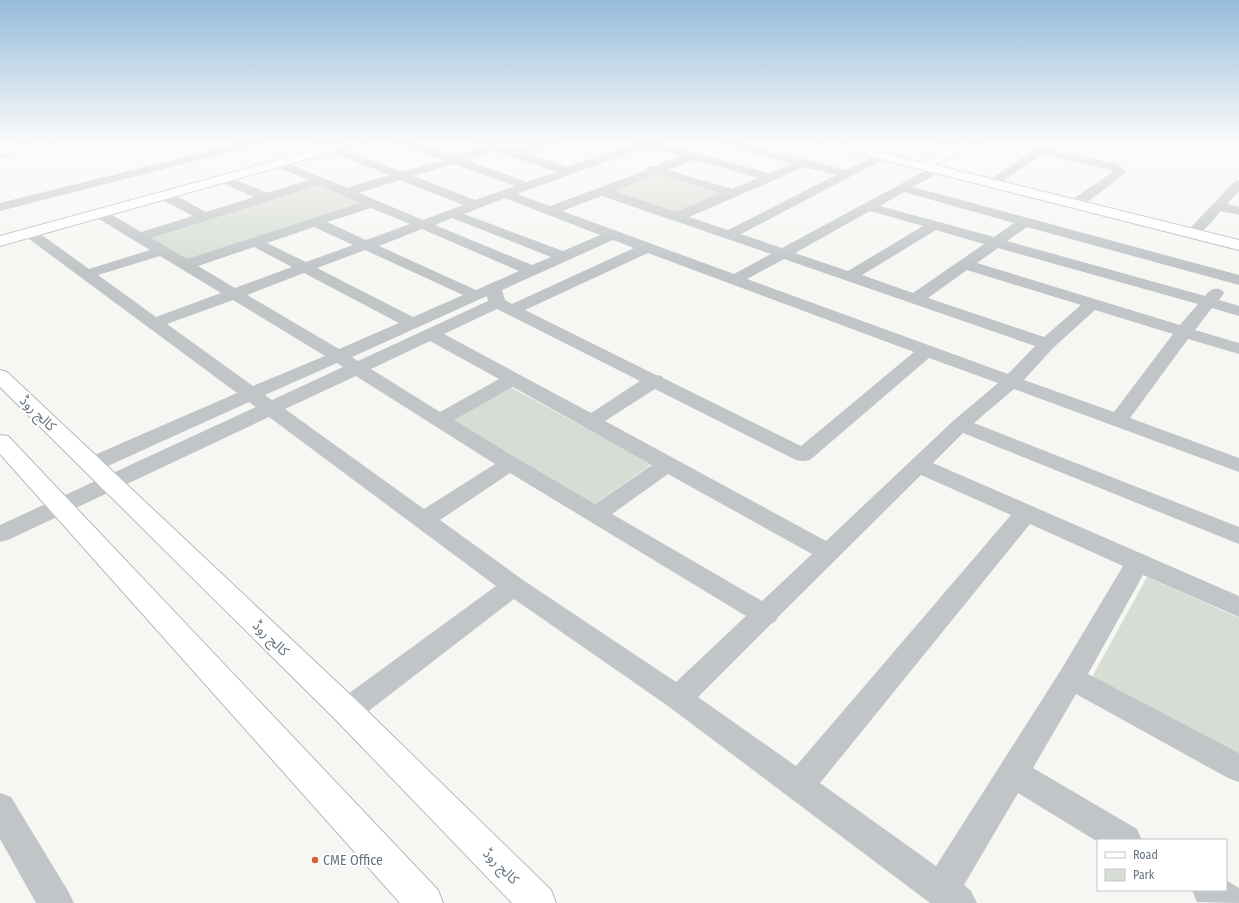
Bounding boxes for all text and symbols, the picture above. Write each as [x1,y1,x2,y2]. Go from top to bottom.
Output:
street label: کالج روڈ [15,392,60,436]
street label: کالج روڈ [248,617,293,661]
legend [1097,839,1227,891]
street label: کالج روڈ [478,845,522,889]
text: Road [1133,848,1158,862]
place label: CME Office [323,852,383,869]
marker: CME Office [310,855,320,865]
text: Park [1133,868,1155,882]

